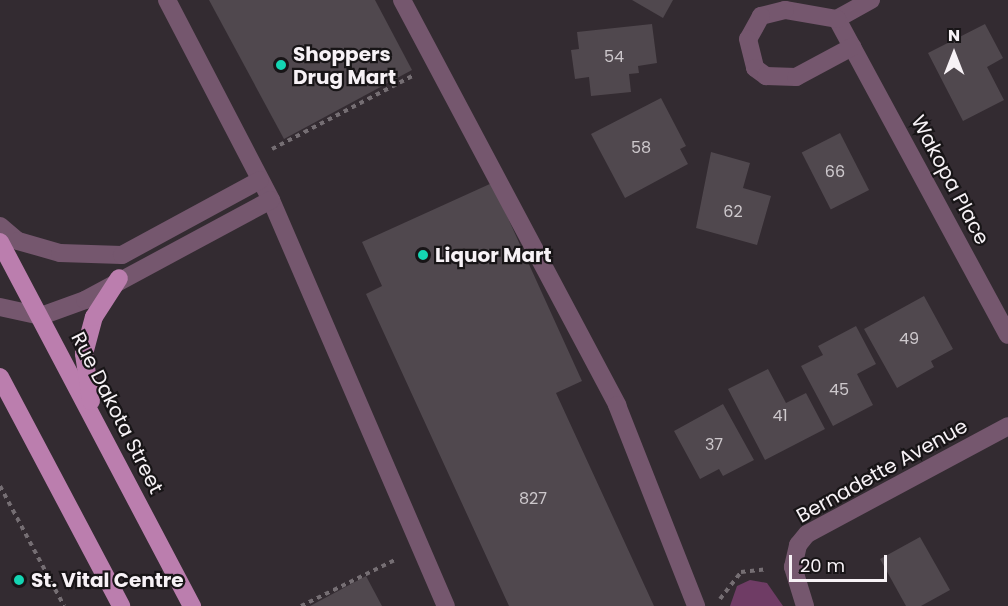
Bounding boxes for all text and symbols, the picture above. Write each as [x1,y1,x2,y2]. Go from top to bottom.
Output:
north arrow [924,24,984,84]
text: N [948,24,960,47]
place label: Shoppers Drug Mart [293,42,396,89]
house number: 54 [604,47,624,67]
marker: Shoppers Drug Mart [274,58,288,72]
street label: Wakopa Place [906,111,994,249]
house number: 58 [631,138,651,158]
house number: 66 [825,162,845,182]
house number: 62 [723,202,743,222]
place label: Liquor Mart [435,243,552,267]
marker: Liquor Mart [416,248,430,262]
street label: Rue Dakota Street [66,328,168,498]
house number: 49 [899,329,919,349]
house number: 45 [829,380,849,400]
house number: 41 [772,406,788,426]
street label: Bernadette Avenue [792,414,972,528]
house number: 37 [705,435,723,455]
house number: 827 [519,489,547,509]
scale bar [792,543,890,581]
text: 20 m [800,553,845,578]
place label: St. Vital Centre [31,568,184,592]
marker: St. Vital Centre [12,573,26,587]

